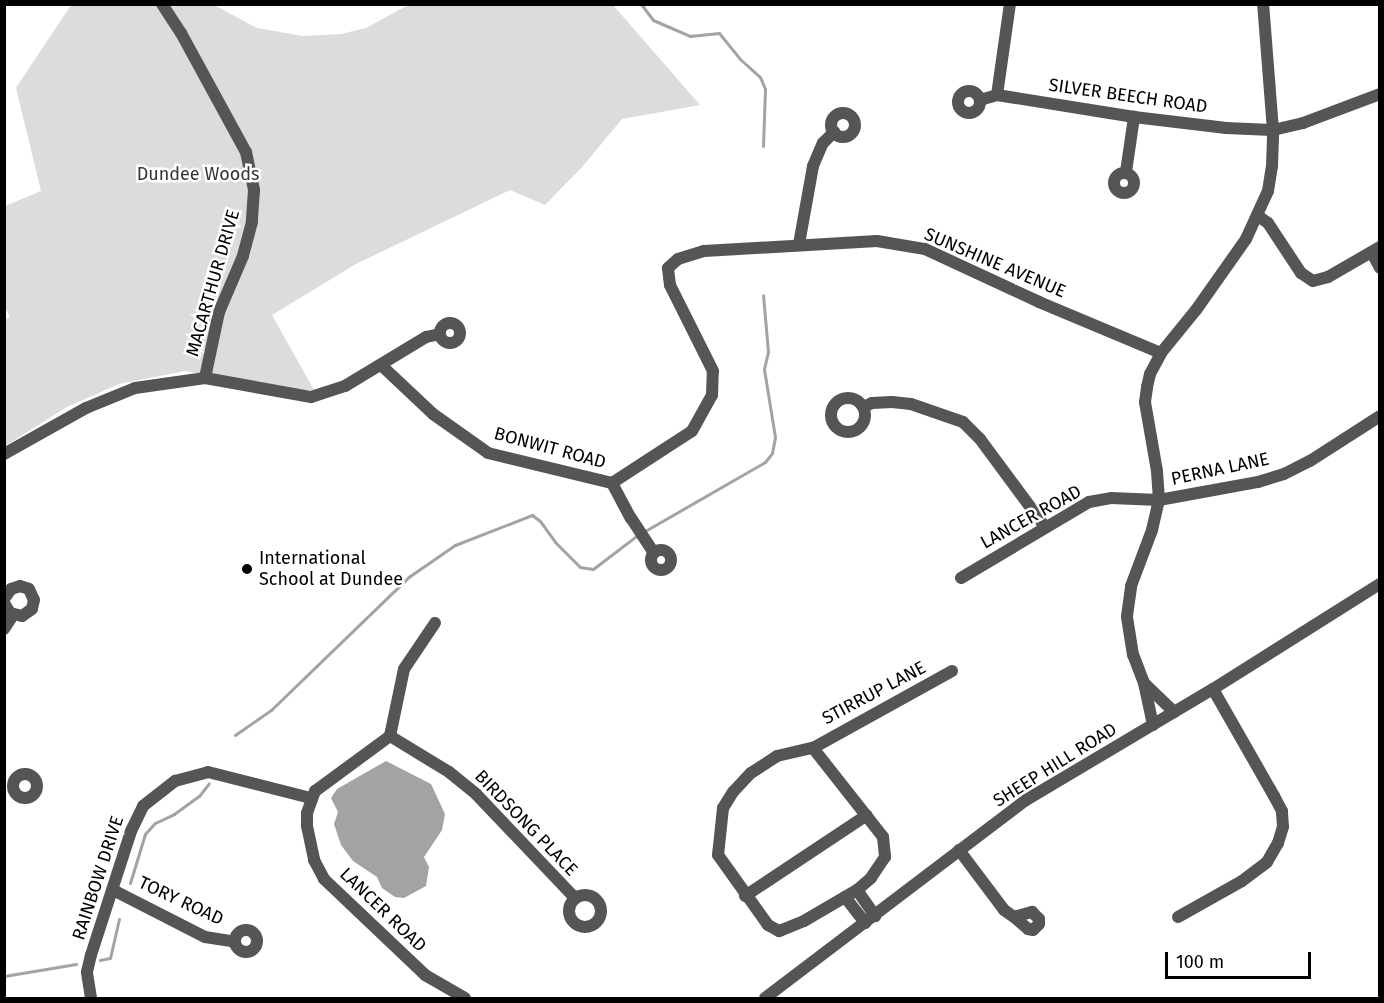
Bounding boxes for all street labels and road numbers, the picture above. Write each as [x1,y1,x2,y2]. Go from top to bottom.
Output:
street label: SILVER BEECH ROAD [1047,74,1209,118]
street label: MACARTHUR DRIVE [182,207,244,359]
street label: SUNSHINE AVENUE [921,223,1069,303]
street label: BONWIT ROAD [492,423,608,473]
street label: PERNA LANE [1169,448,1271,490]
street label: LANCER ROAD [977,480,1085,554]
street label: STIRRUP LANE [819,657,929,729]
street label: SHEEP HILL ROAD [989,718,1121,812]
street label: BIRDSONG PLACE [470,766,582,880]
street label: RAINBOW DRIVE [68,813,128,943]
street label: LANCER ROAD [335,863,431,957]
street label: TORY ROAD [135,872,227,930]

